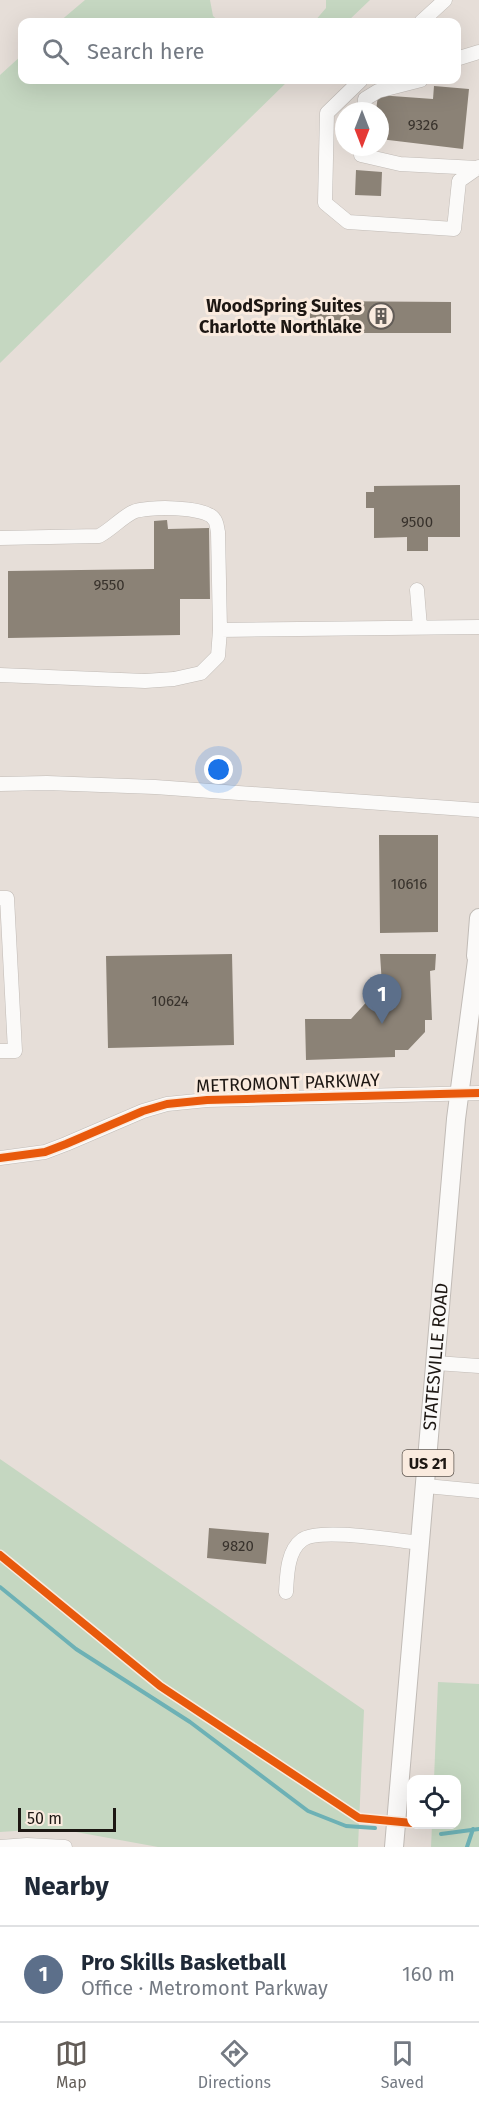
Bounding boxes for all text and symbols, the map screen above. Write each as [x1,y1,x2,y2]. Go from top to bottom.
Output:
search box [18,18,461,84]
icon: search [39,35,72,68]
text: Search here [87,38,205,65]
north arrow [335,102,389,156]
house number: 9326 [408,116,438,134]
place label: WoodSpring Suites Charlotte Northlake [199,295,362,338]
building icon: WoodSpring Suites Charlotte Northlake [366,301,396,331]
house number: 9500 [401,513,433,531]
house number: 9550 [93,576,125,594]
your location [204,755,233,784]
house number: 10616 [391,875,427,893]
pin: 1 [362,974,401,1024]
house number: 10624 [151,992,189,1010]
street label: METROMONT PARKWAY [196,1069,380,1097]
street label: STATESVILLE ROAD [419,1282,453,1431]
road number: US 21 [402,1450,454,1476]
house number: 9820 [222,1537,254,1555]
map controls [407,1775,461,1829]
button: locate [407,1775,461,1829]
scale bar [18,1805,116,1832]
text: 50 m [27,1809,62,1828]
text: Nearby [24,1871,109,1902]
text: Pro Skills Basketball [81,1949,286,1976]
text: 1 [39,1962,48,1986]
text: 160 m [402,1962,455,1986]
text: Office · Metromont Parkway [81,1976,328,2000]
tab: Map [55,2037,88,2092]
tab: Directions [198,2037,271,2092]
tab: Saved [381,2037,424,2092]

